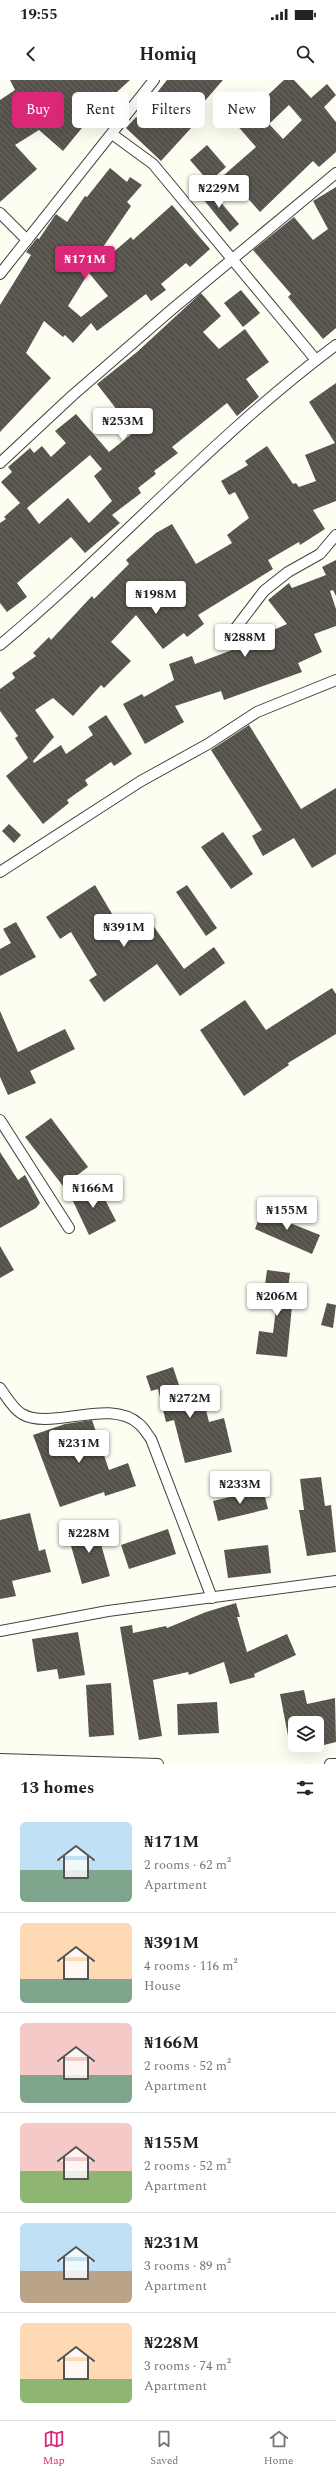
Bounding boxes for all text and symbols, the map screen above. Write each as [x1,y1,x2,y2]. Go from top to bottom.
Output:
text: 19:55 [20,3,58,26]
text: Homiq [139,41,197,68]
icon: back [20,43,42,65]
icon: search [294,43,316,65]
chip: Buy [12,92,64,128]
chip: Rent [72,92,129,128]
chip: Filters [137,92,205,128]
chip: New [213,92,270,128]
pin: ₦229M [191,175,247,209]
text: ₦229M [198,178,240,198]
pin: ₦171M [57,246,113,280]
text: ₦171M [64,249,106,269]
pin: ₦253M [95,408,151,442]
text: ₦253M [102,411,144,431]
pin: ₦198M [128,581,184,615]
text: ₦198M [135,584,177,604]
pin: ₦288M [217,624,273,658]
text: ₦288M [224,627,266,647]
pin: ₦391M [96,914,152,948]
text: ₦391M [103,917,145,937]
pin: ₦166M [65,1175,121,1209]
text: ₦166M [72,1178,114,1198]
pin: ₦155M [259,1197,315,1231]
text: ₦155M [266,1200,308,1220]
pin: ₦206M [249,1283,305,1317]
text: ₦206M [256,1286,298,1306]
pin: ₦272M [162,1385,218,1419]
text: ₦272M [169,1388,211,1408]
pin: ₦231M [51,1430,107,1464]
text: ₦231M [58,1433,100,1453]
pin: ₦233M [212,1471,268,1505]
text: ₦233M [219,1474,261,1494]
pin: ₦228M [61,1520,117,1554]
text: ₦228M [68,1523,110,1543]
map controls [288,1716,324,1752]
button: layers [288,1716,324,1752]
text: 13 homes [20,1775,94,1801]
icon: filters [294,1777,316,1799]
text: ₦171M [144,1829,199,1855]
icon: home [52,1838,100,1886]
text: 2 rooms · 62 m² [144,1855,231,1875]
text: Apartment [144,1875,207,1895]
text: ₦391M [144,1930,199,1956]
icon: home [52,1939,100,1987]
text: 4 rooms · 116 m² [144,1956,238,1976]
text: House [144,1976,181,1996]
text: ₦166M [144,2030,199,2056]
icon: home [52,2039,100,2087]
text: 2 rooms · 52 m² [144,2056,231,2076]
text: Apartment [144,2076,207,2096]
text: ₦155M [144,2130,199,2156]
icon: home [52,2139,100,2187]
text: 2 rooms · 52 m² [144,2156,231,2176]
text: Apartment [144,2176,207,2196]
text: ₦231M [144,2230,199,2256]
icon: home [52,2239,100,2287]
text: 3 rooms · 89 m² [144,2256,231,2276]
text: Apartment [144,2276,207,2296]
text: ₦228M [144,2330,199,2356]
icon: home [52,2339,100,2387]
text: 3 rooms · 74 m² [144,2356,231,2376]
text: Apartment [144,2376,207,2396]
tab: Map [43,2428,65,2469]
tab: Saved [150,2428,178,2469]
tab: Home [264,2428,293,2469]

